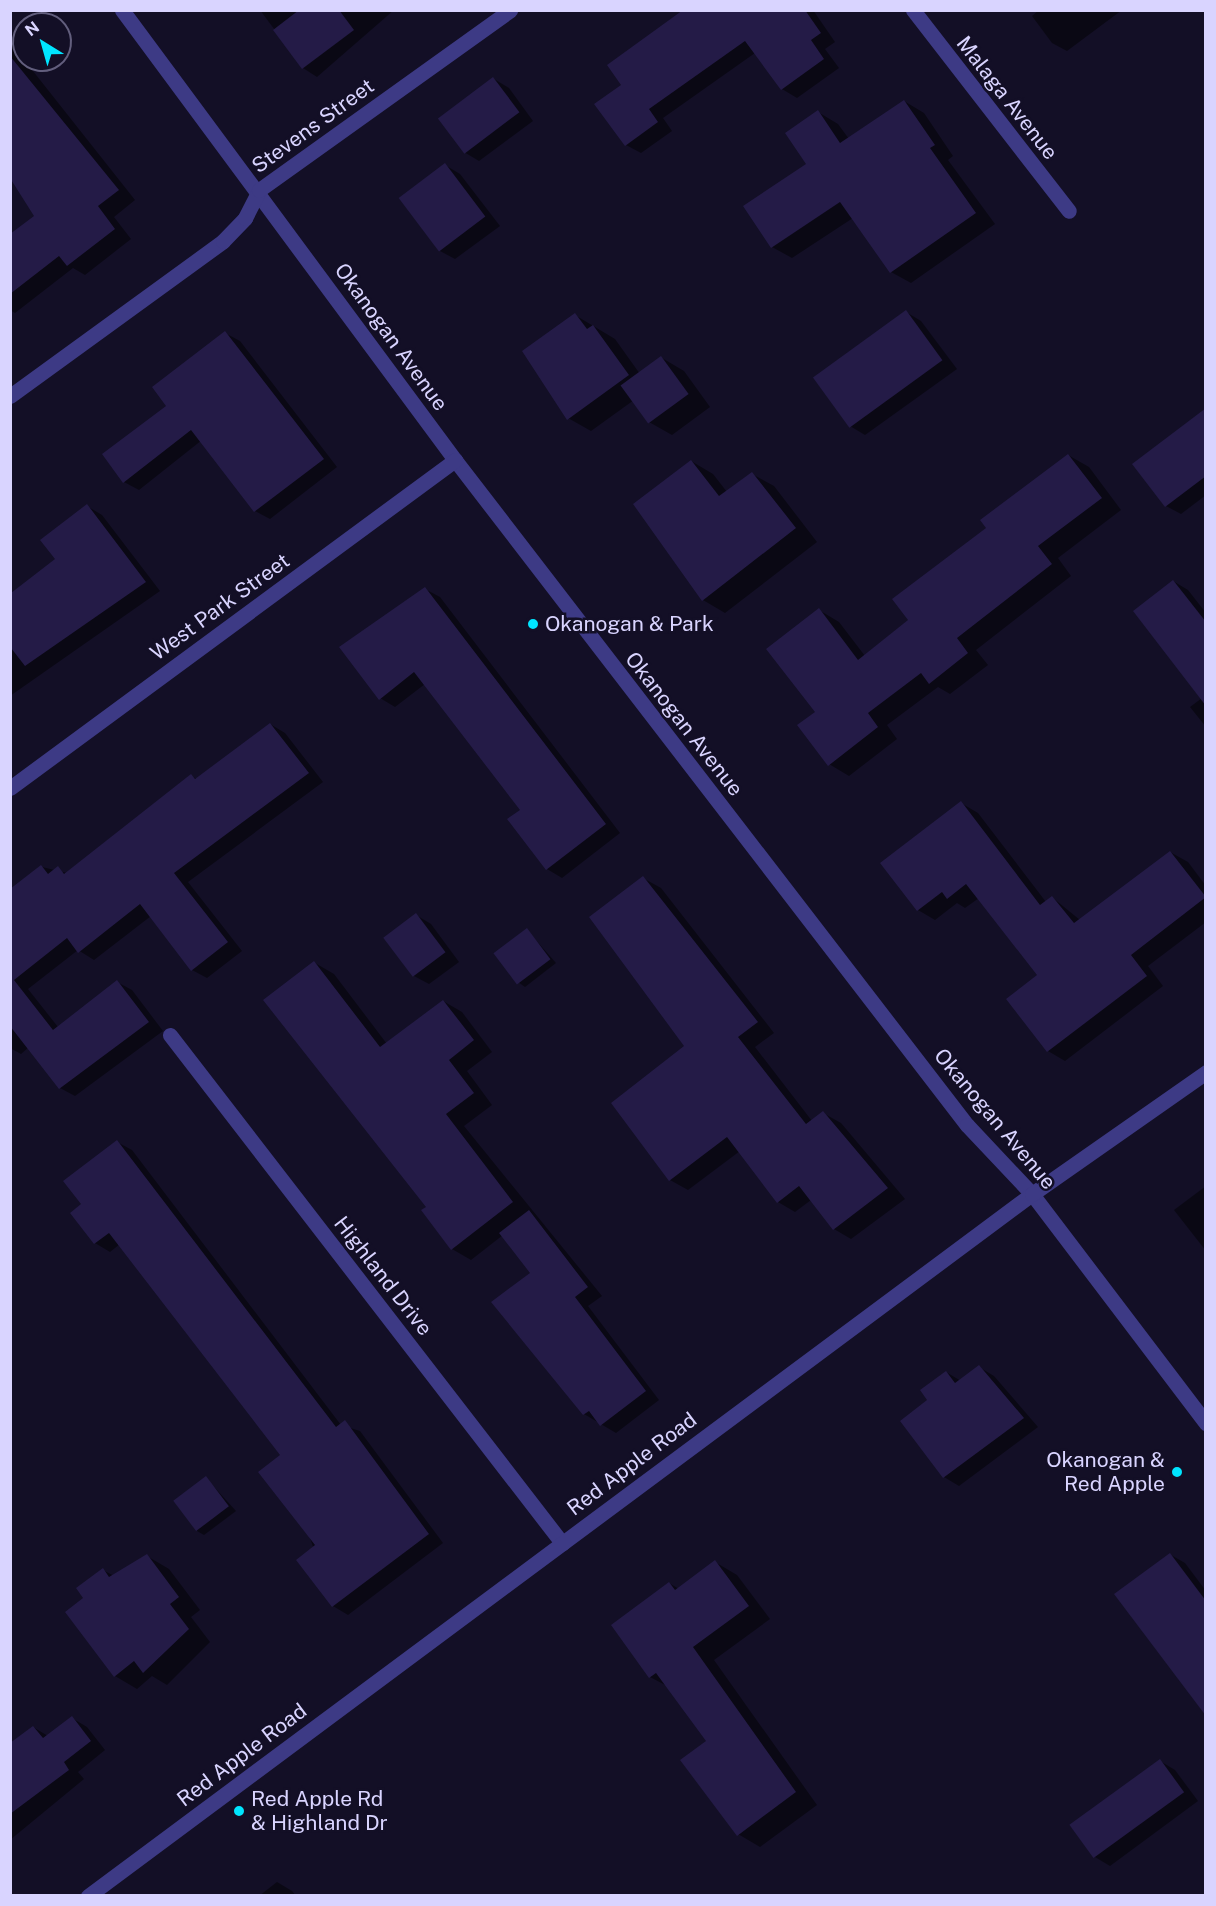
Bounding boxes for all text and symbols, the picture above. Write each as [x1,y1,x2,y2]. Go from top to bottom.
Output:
north arrow [12,12,72,72]
text: N [21,17,43,40]
street label: Malaga Avenue [951,31,1063,165]
street label: Stevens Street [247,73,379,179]
street label: Okanogan Avenue [329,258,453,416]
street label: West Park Street [146,548,294,666]
place label: Okanogan & Park [545,611,714,637]
marker: Okanogan & Park [526,617,540,631]
street label: Okanogan Avenue [620,647,748,801]
street label: Okanogan Avenue [929,1043,1061,1195]
street label: Highland Drive [329,1211,437,1341]
street label: Red Apple Road [562,1407,702,1521]
place label: Okanogan & Red Apple [1046,1447,1165,1497]
marker: Okanogan & Red Apple [1170,1465,1184,1479]
street label: Red Apple Road [172,1698,312,1812]
place label: Red Apple Rd & Highland Dr [251,1786,388,1836]
marker: Red Apple Rd & Highland Dr [232,1804,246,1818]

